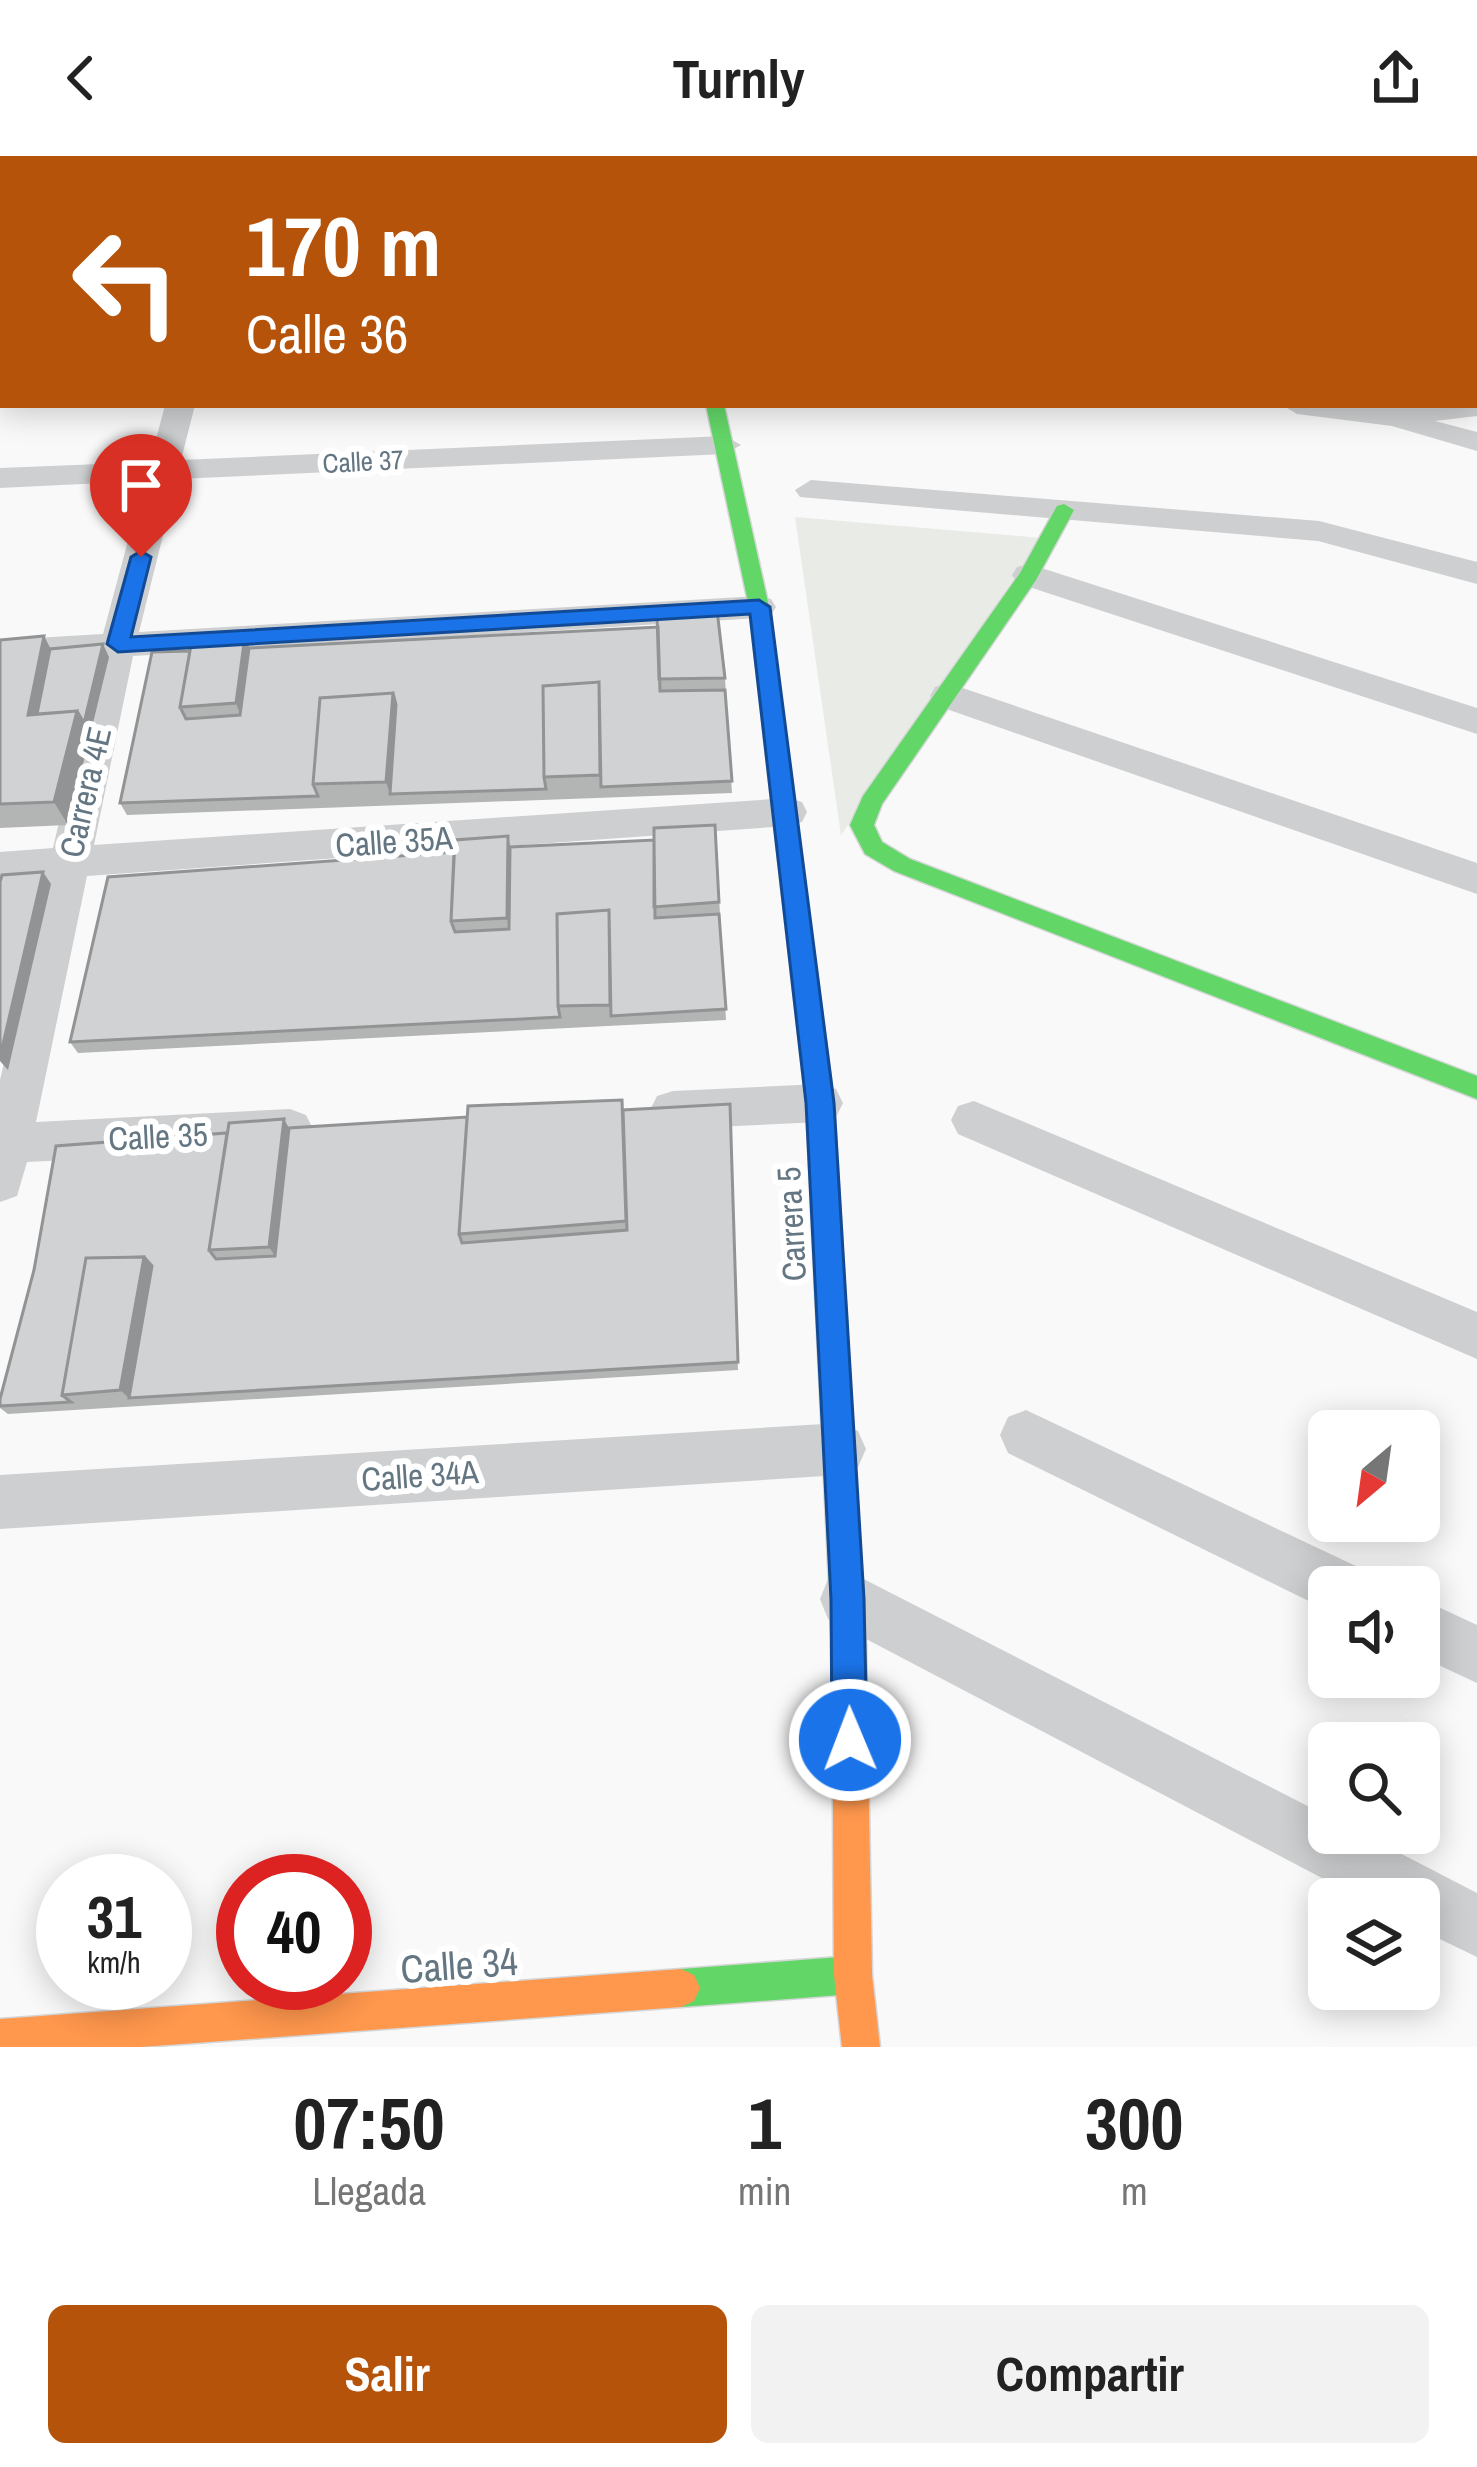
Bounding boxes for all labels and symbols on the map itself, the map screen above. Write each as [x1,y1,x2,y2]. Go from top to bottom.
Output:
pin [90,434,192,557]
street label: Calle 37 [322,441,404,481]
street label: Carrera 4E [49,723,121,861]
street label: Calle 35A [334,815,455,867]
street label: Calle 35 [107,1111,209,1161]
street label: Carrera 5 [766,1166,816,1282]
north arrow [1308,1410,1440,1542]
street label: Calle 34A [360,1449,481,1501]
position arrow [787,1677,913,1803]
speed limit sign: 40 [216,1854,372,2010]
street label: Calle 34 [399,1935,520,1995]

